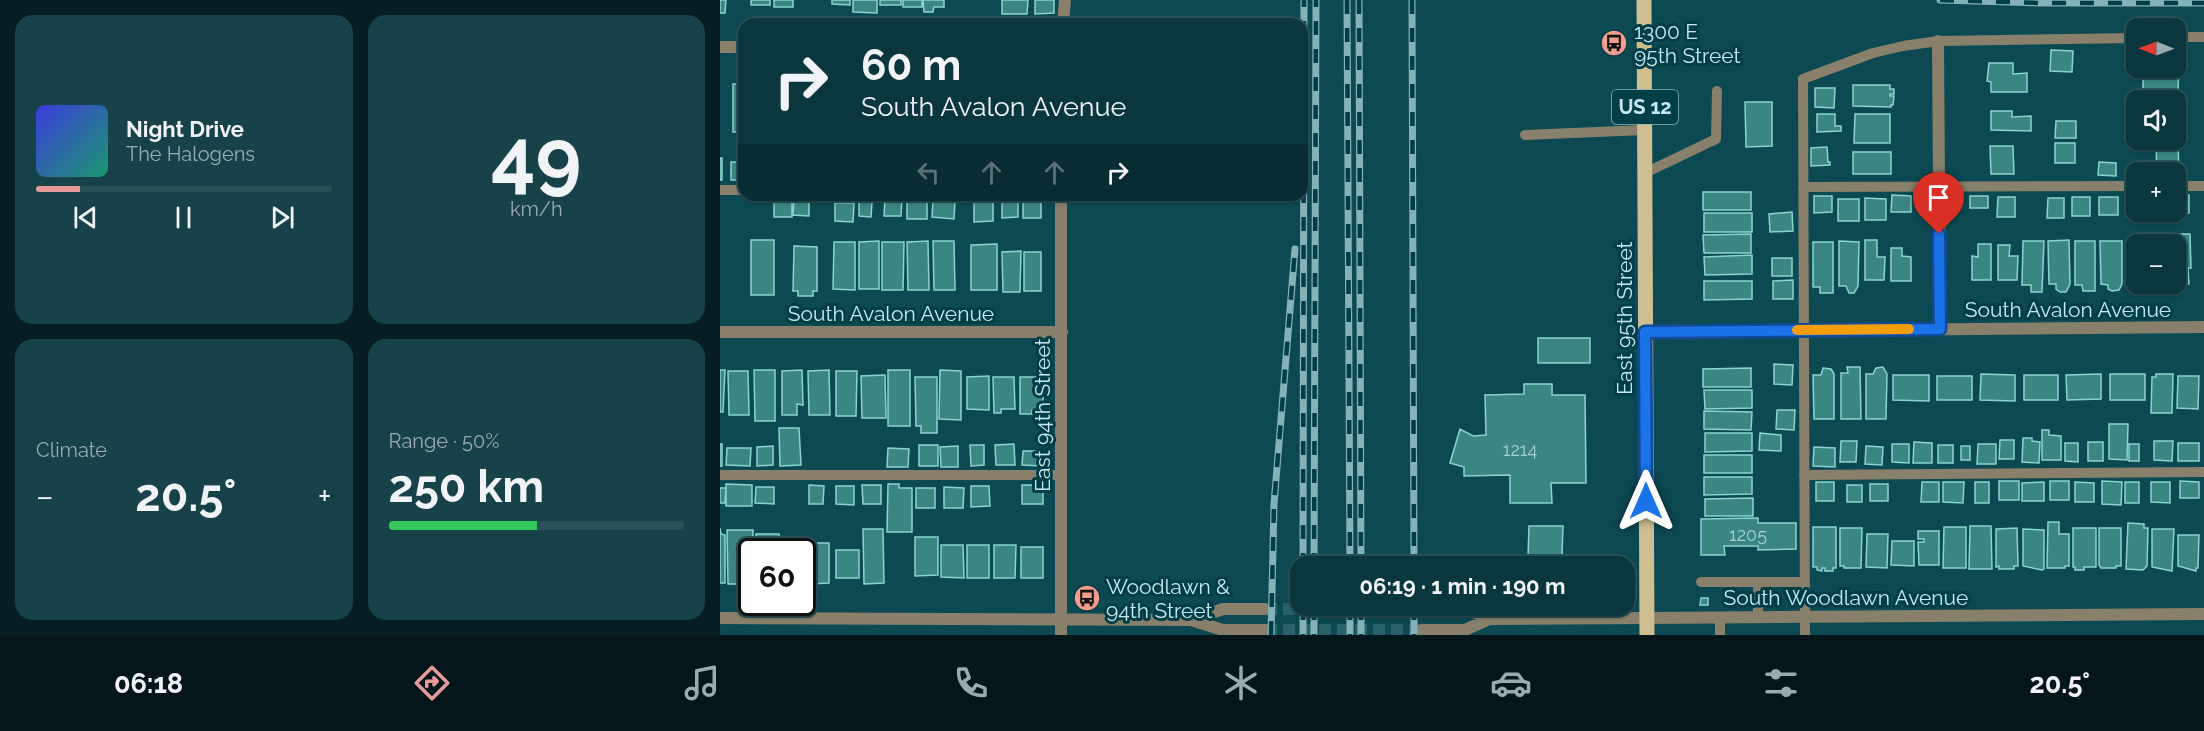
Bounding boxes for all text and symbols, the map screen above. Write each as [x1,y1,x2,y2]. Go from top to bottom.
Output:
north arrow [2126,18,2186,78]
map controls [2126,18,2186,294]
place label: 1300 E 95th Street [1634,19,1741,68]
bus stop icon: 1300 E 95th Street [1599,28,1629,58]
text: 60 m [861,41,961,90]
icon: right [762,42,840,120]
road number: US 12 [1612,90,1678,124]
button: sound [2126,90,2186,150]
text: South Avalon Avenue [861,91,1126,122]
text: 49 [491,112,581,203]
text: Night Drive [126,116,244,142]
text: The Halogens [126,142,255,166]
icon: left [912,156,945,189]
icon: ahead [975,156,1008,189]
icon: ahead [1038,156,1071,189]
icon: right [1101,156,1134,189]
button: + [2126,162,2186,222]
pin [1913,172,1964,234]
icon: arrive [1922,181,1955,214]
text: km/h [510,197,563,221]
icon: previous [69,201,102,234]
icon: pause [167,201,200,234]
icon: next [266,201,299,234]
button: − [2126,234,2186,294]
street label: East 95th Street [1612,241,1637,395]
street label: South Avalon Avenue [1965,297,2171,322]
street label: South Avalon Avenue [788,301,994,326]
street label: East 94th Street [1030,338,1055,492]
text: Range · 50% [389,429,499,453]
text: Climate [36,438,107,462]
house number: 1214 [1503,439,1537,460]
text: 250 km [389,460,544,513]
text: 20.5° [135,469,236,522]
position arrow [1614,469,1678,533]
text: − [36,477,54,516]
text: + [318,477,331,516]
house number: 1205 [1729,524,1767,545]
speed limit sign: 60 [738,538,816,616]
text: 06:19 · 1 min · 190 m [1360,573,1565,599]
place label: Woodlawn & 94th Street [1106,574,1230,623]
bus stop icon: Woodlawn & 94th Street [1072,583,1102,613]
street label: South Woodlawn Avenue [1724,585,1968,610]
icon: directions [411,662,453,704]
icon: music [681,662,723,704]
icon: phone [950,662,992,704]
icon: climate [1220,662,1262,704]
icon: car [1490,662,1532,704]
icon: filters [1760,662,1802,704]
text: 06:18 [114,668,183,699]
text: 20.5° [2030,668,2090,699]

